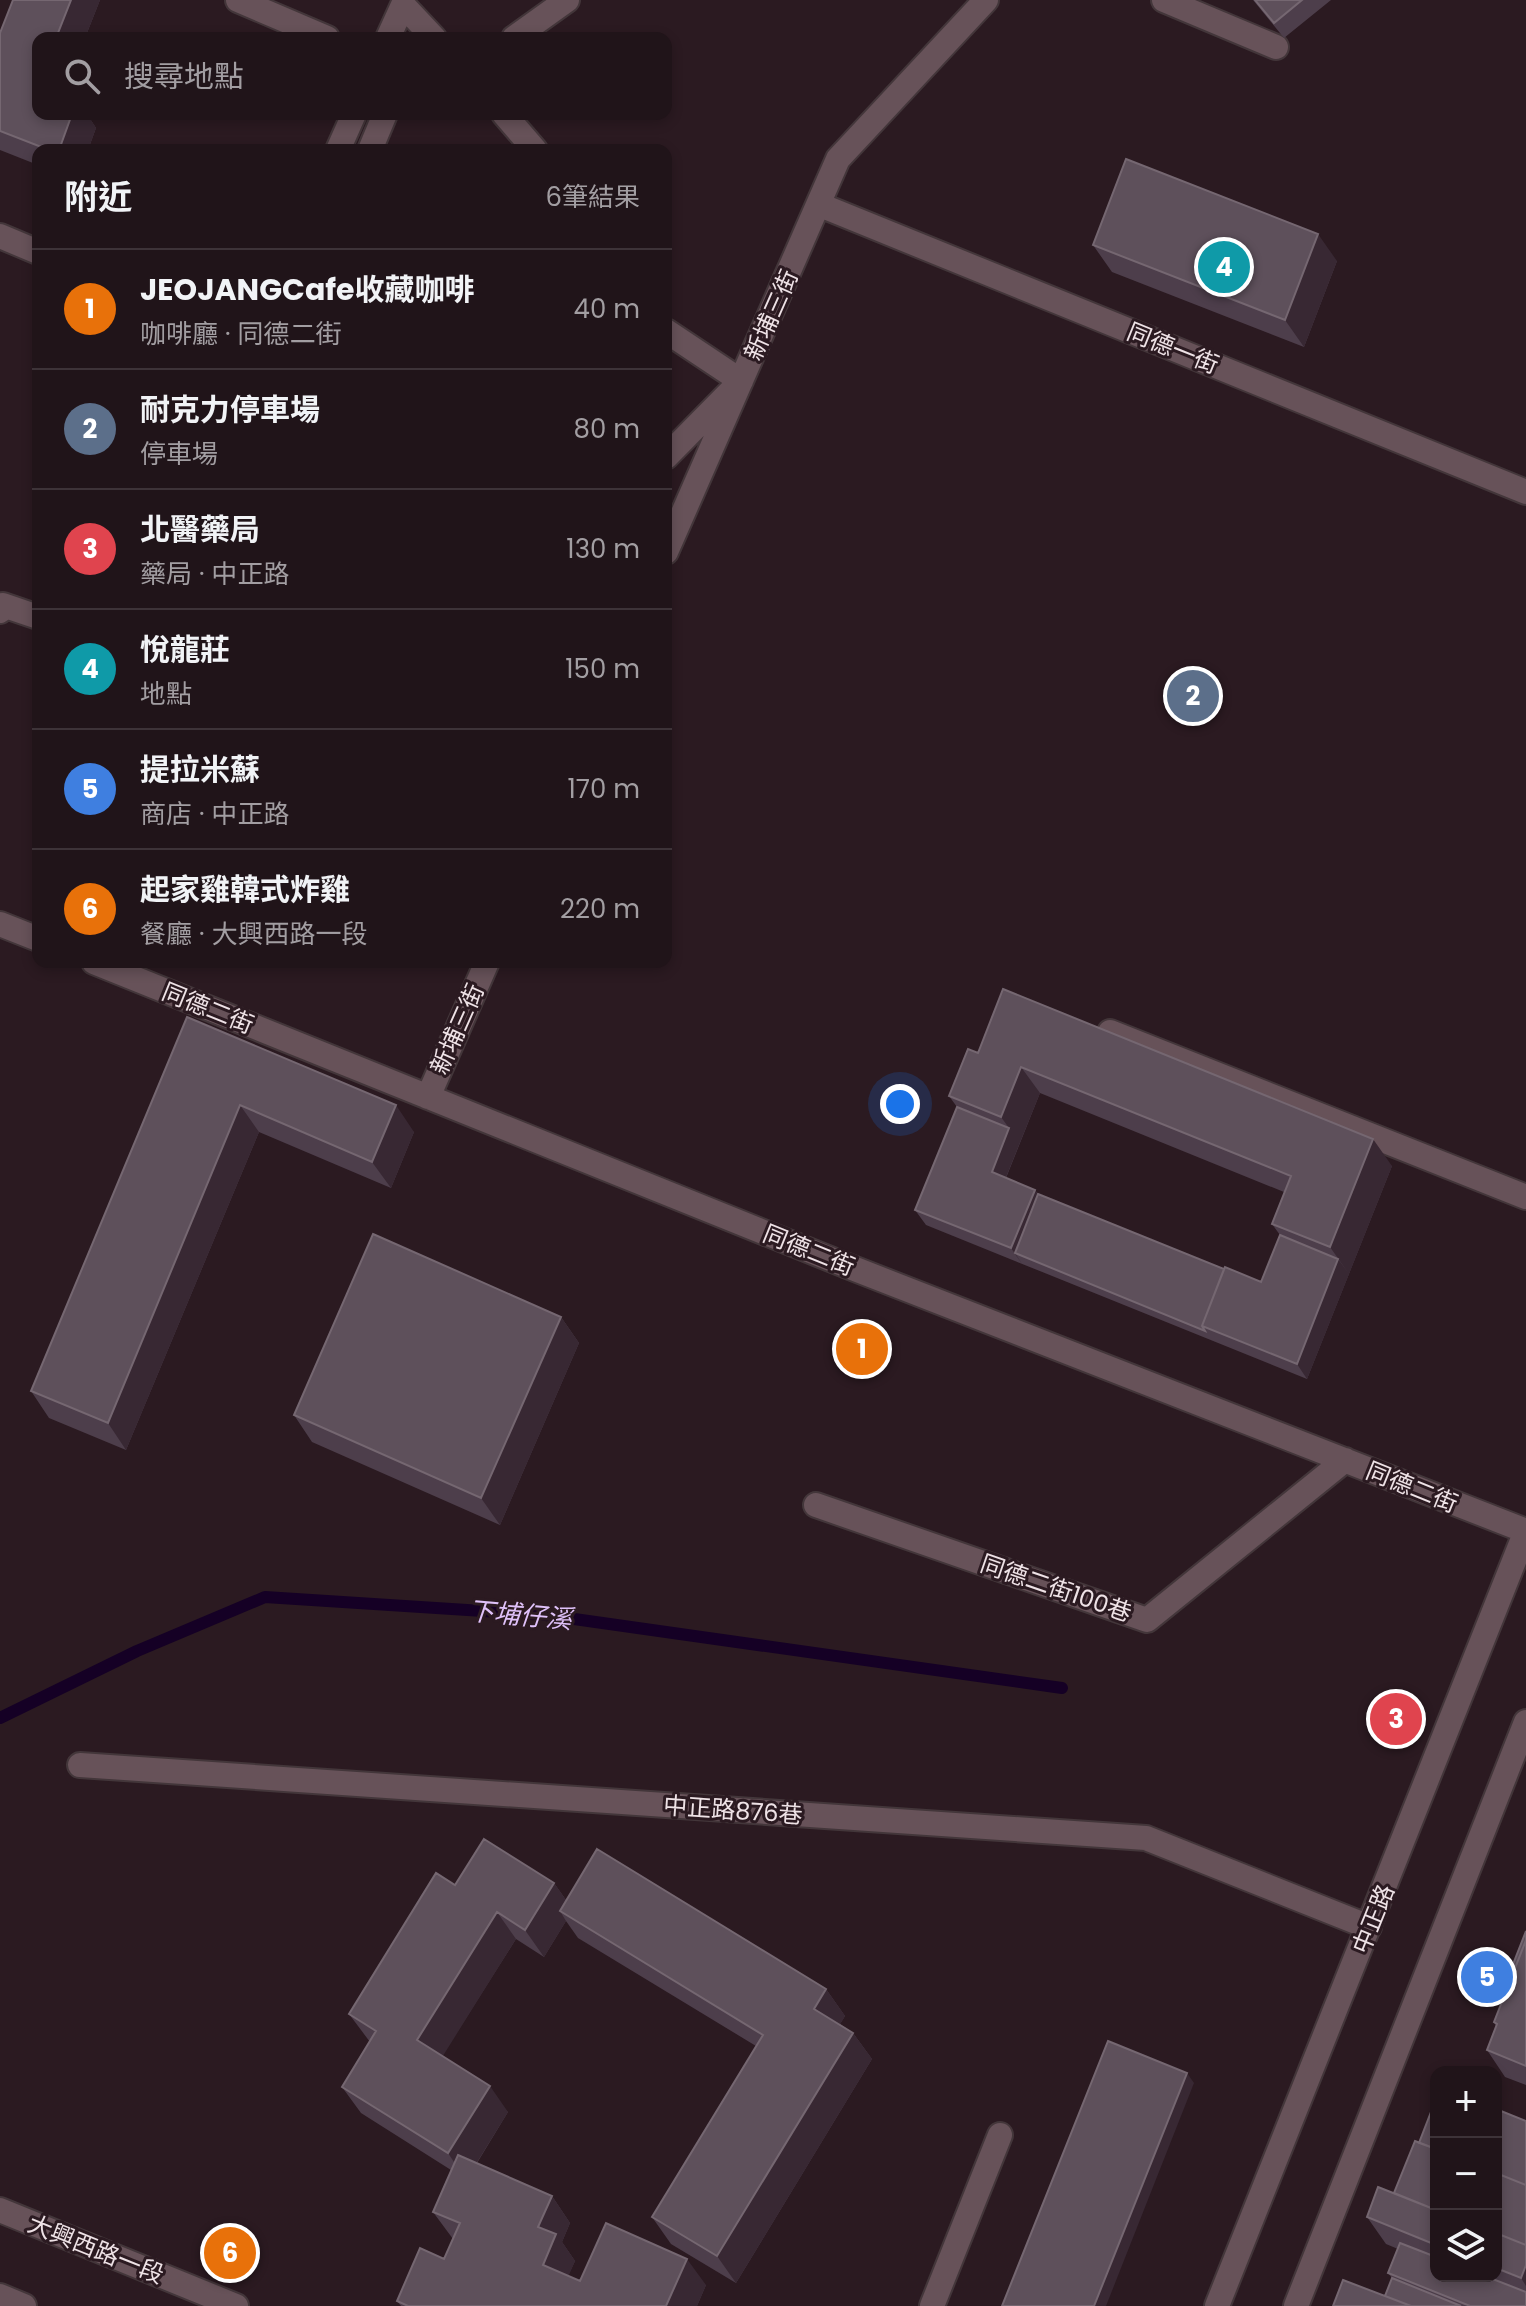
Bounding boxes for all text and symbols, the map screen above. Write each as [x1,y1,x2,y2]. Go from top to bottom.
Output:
search box [32,32,672,120]
icon: search [60,54,104,98]
text: 搜尋地點 [124,55,244,98]
text: 附近 [64,173,132,221]
text: 6筆結果 [545,179,640,215]
pin: 4 [1198,237,1250,297]
street label: 新埔三街 [736,264,806,366]
text: JEOJANGCafe收藏咖啡 [140,268,475,311]
text: 1 [85,291,95,327]
text: 40 m [574,291,640,327]
street label: 同德一街 [1122,315,1224,381]
text: 咖啡廳 · 同德二街 [140,316,341,352]
text: 耐克力停車場 [140,388,320,431]
text: 2 [83,411,97,447]
text: 80 m [574,411,640,447]
text: 停車場 [140,436,218,472]
text: 北醫藥局 [140,508,260,551]
text: 3 [82,531,98,567]
text: 130 m [566,531,640,567]
text: 藥局 · 中正路 [140,556,289,592]
text: 悅龍莊 [140,628,230,671]
text: 4 [81,651,99,687]
text: 150 m [565,651,640,687]
pin: 2 [1167,666,1219,726]
text: 地點 [140,676,192,712]
text: 提拉米蘇 [140,748,260,791]
text: 5 [82,771,98,807]
text: 170 m [567,771,640,807]
text: 商店 · 中正路 [140,796,289,832]
text: 起家雞韓式炸雞 [140,868,350,911]
text: 6 [82,891,98,927]
text: 220 m [560,891,640,927]
text: 餐廳 · 大興西路一段 [140,916,367,952]
street label: 同德二街 [157,975,259,1041]
street label: 新埔三街 [422,978,492,1080]
your location [880,1084,920,1124]
street label: 同德二街 [758,1217,860,1283]
pin: 1 [836,1319,888,1379]
street label: 同德二街 [1361,1454,1463,1520]
street label: 同德二街100巷 [976,1547,1136,1629]
water label: 下埔仔溪 [467,1593,577,1638]
pin: 3 [1370,1689,1422,1749]
street label: 中正路876巷 [662,1789,804,1831]
street label: 中正路 [1344,1879,1402,1959]
pin: 5 [1461,1947,1513,2007]
map controls [1430,2066,1502,2282]
button: + [1430,2066,1502,2138]
button: − [1430,2138,1502,2210]
street label: 大興西路一段 [23,2207,169,2291]
button: layers [1430,2210,1502,2282]
pin: 6 [204,2223,256,2283]

